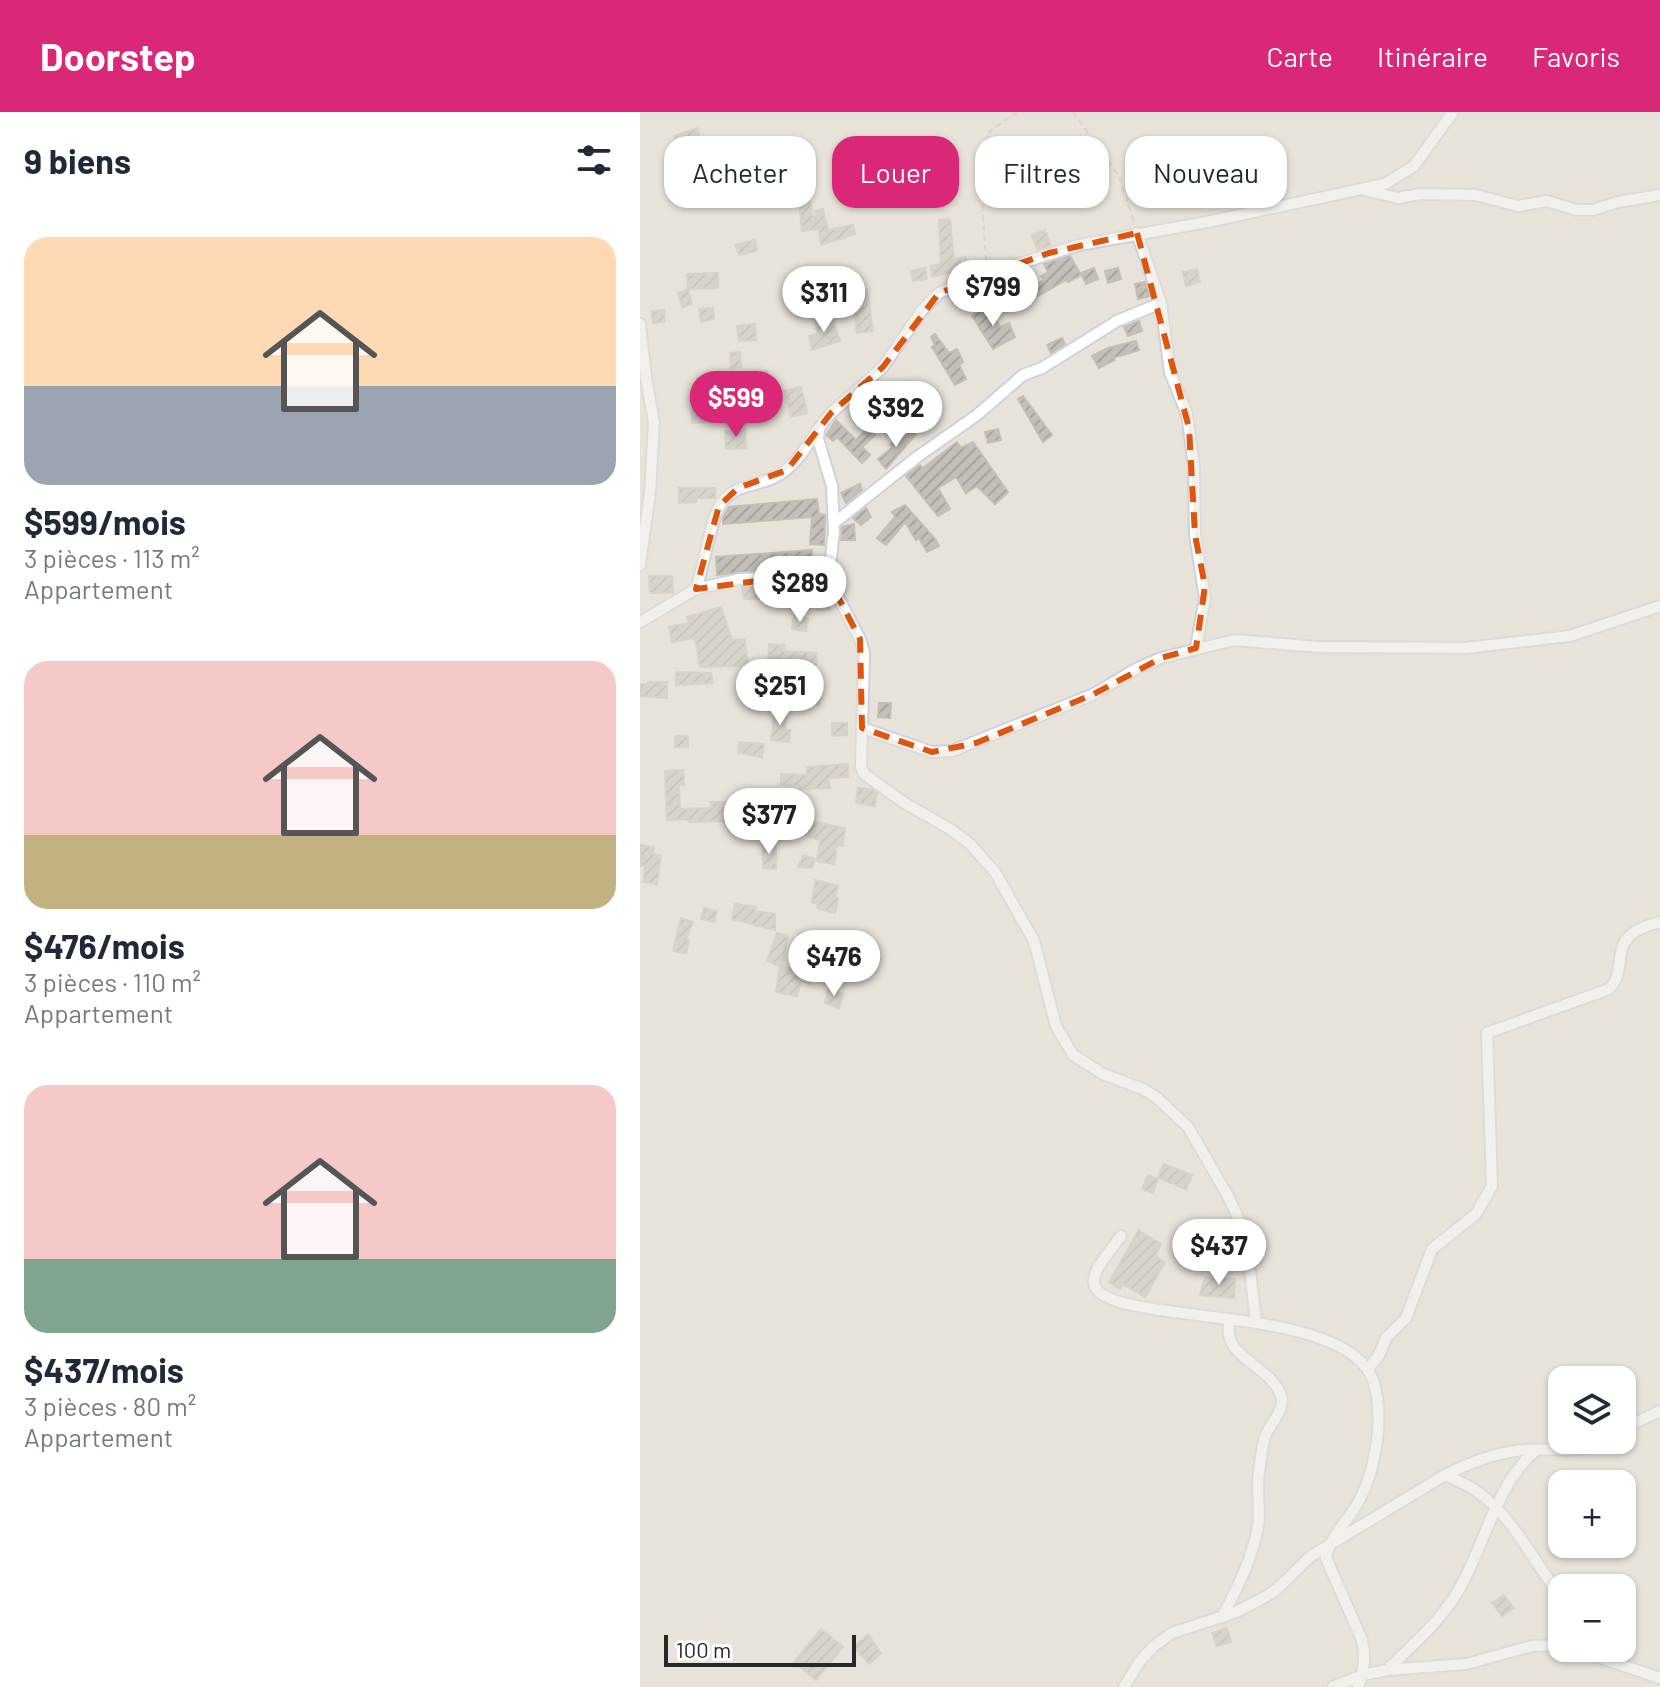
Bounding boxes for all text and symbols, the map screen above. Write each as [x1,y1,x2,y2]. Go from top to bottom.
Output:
text: Doorstep [40,33,196,79]
text: Carte [1267,39,1333,73]
text: Itinéraire [1377,39,1488,73]
text: Favoris [1532,39,1620,73]
chip: Acheter [664,136,816,208]
chip: Louer [832,136,959,208]
chip: Filtres [975,136,1109,208]
chip: Nouveau [1125,136,1287,208]
icon: filters [572,138,616,182]
text: 9 biens [24,140,131,181]
pin: $799 [946,260,1040,328]
pin: $311 [777,266,871,334]
text: $799 [965,270,1021,301]
text: $311 [800,276,848,307]
icon: home [248,289,392,433]
pin: $599 [689,371,783,439]
text: $599 [708,381,764,412]
pin: $392 [849,381,943,449]
text: $392 [867,391,925,422]
text: $599/mois [24,501,186,542]
text: 3 pièces · 113 m² [24,542,200,573]
pin: $289 [753,556,847,624]
text: $289 [771,566,829,597]
text: Appartement [24,573,173,604]
pin: $251 [733,659,827,727]
text: $251 [754,669,806,700]
icon: home [248,713,392,857]
pin: $377 [722,788,816,856]
text: $377 [742,798,796,829]
text: $476/mois [24,925,185,966]
pin: $476 [787,930,881,998]
text: $476 [806,940,862,971]
text: 3 pièces · 110 m² [24,966,201,997]
text: Appartement [24,997,173,1028]
icon: home [248,1137,392,1281]
pin: $437 [1172,1219,1266,1287]
text: $437 [1190,1229,1248,1260]
text: $437/mois [24,1349,184,1390]
map controls [1548,1366,1636,1662]
button: layers [1548,1366,1636,1454]
text: 3 pièces · 80 m² [24,1390,196,1421]
text: Appartement [24,1421,173,1452]
button: + [1548,1470,1636,1558]
button: − [1548,1574,1636,1662]
scale bar [664,1631,856,1667]
text: 100 m [676,1636,731,1662]

